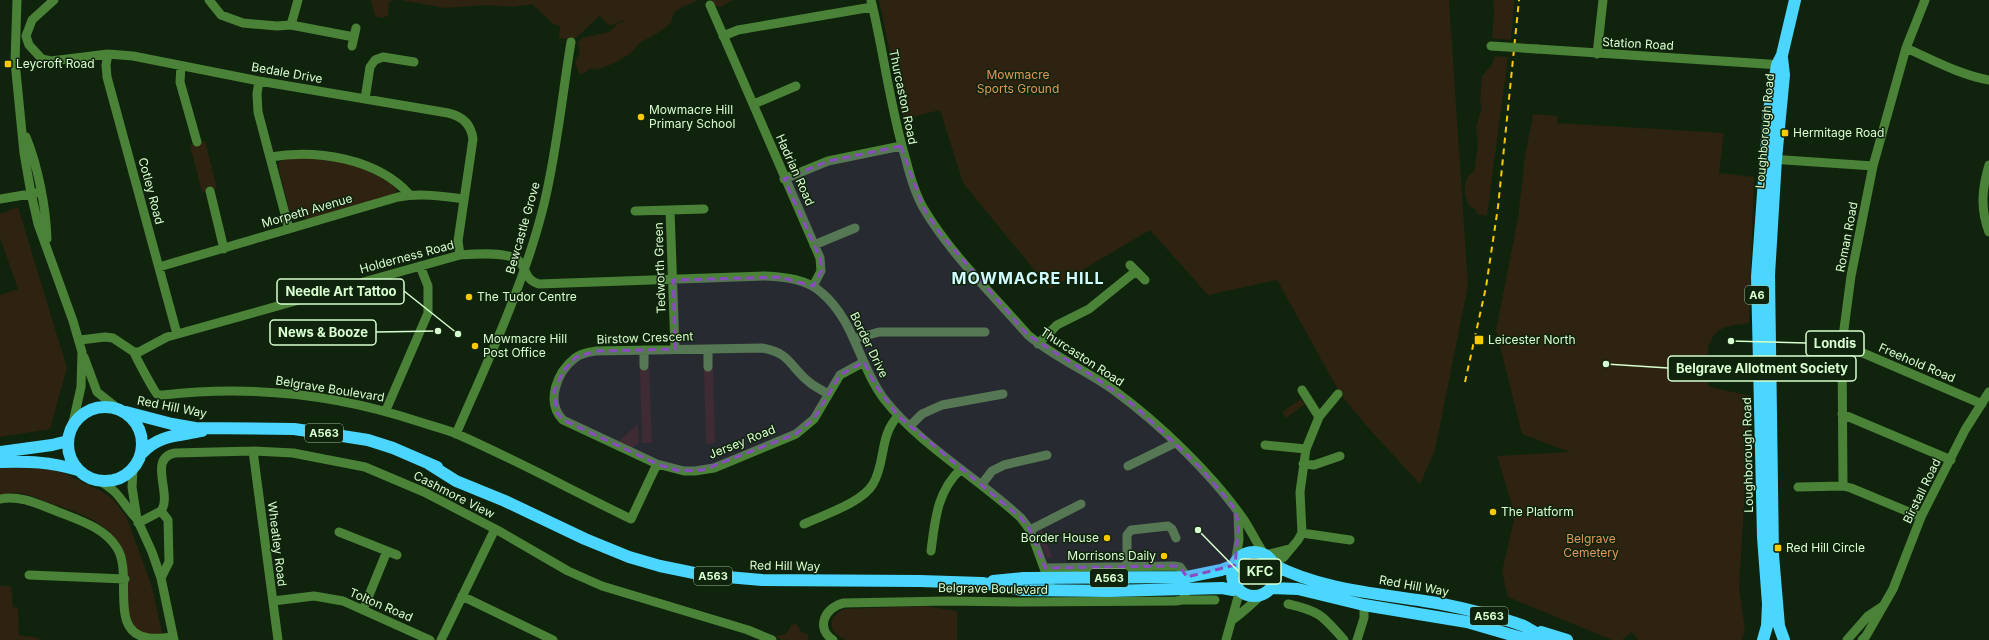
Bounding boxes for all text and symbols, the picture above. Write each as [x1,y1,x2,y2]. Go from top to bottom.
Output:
street label: Station Road [1602,34,1674,53]
street label: Thurcaston Road [886,48,921,146]
place label: Leycroft Road [16,56,95,71]
marker: Leycroft Road [3,59,13,69]
street label: Bedale Drive [250,59,324,86]
park label: Mowmacre Sports Ground [977,67,1059,96]
street label: Loughborough Road [1752,73,1777,189]
place label: Mowmacre Hill Primary School [649,102,735,131]
marker: Mowmacre Hill Primary School [636,112,646,122]
place label: Hermitage Road [1793,125,1884,140]
marker: Hermitage Road [1780,128,1790,138]
street label: Hadrian Road [773,132,818,208]
street label: Cotley Road [135,156,168,226]
street label: Bewcastle Grove [502,180,543,276]
street label: Morpeth Avenue [260,190,354,231]
street label: Roman Road [1832,200,1861,273]
street label: Tedworth Green [650,222,669,314]
street label: Holderness Road [358,237,456,276]
district label: MOWMACRE HILL [951,268,1105,288]
callout: Needle Art Tattoo [277,279,404,304]
text: Needle Art Tattoo [285,283,397,299]
road number: A6 [1745,286,1769,304]
place label: The Tudor Centre [477,289,577,304]
marker: The Tudor Centre [464,292,474,302]
street label: Border Drive [847,309,892,380]
callout: News & Booze [270,320,376,345]
text: News & Booze [278,324,368,340]
street label: Thurcaston Road [1038,324,1127,389]
street label: Birstow Crescent [596,328,694,347]
place label: Mowmacre Hill Post Office [483,331,567,360]
callout: Londis [1806,331,1864,356]
place label: Leicester North [1488,332,1576,347]
marker: Leicester North [1473,334,1485,346]
text: Londis [1814,335,1856,351]
street label: Freehold Road [1877,340,1958,385]
marker: Mowmacre Hill Post Office [470,341,480,351]
callout: Belgrave Allotment Society [1668,356,1856,381]
text: Belgrave Allotment Society [1676,360,1848,376]
street label: Belgrave Boulevard [275,372,386,405]
street label: Red Hill Way [136,392,209,421]
street label: Loughborough Road [1739,397,1756,513]
street label: Jersey Road [706,421,777,462]
road number: A563 [305,424,343,442]
street label: Birstall Road [1899,456,1944,526]
street label: Cashmore View [411,468,497,522]
street label: Wheatley Road [265,501,290,587]
place label: The Platform [1501,504,1574,519]
marker: The Platform [1488,507,1498,517]
place label: Border House [1021,530,1099,545]
park label: Belgrave Cemetery [1563,531,1619,560]
marker: Border House [1102,533,1112,543]
place label: Red Hill Circle [1786,540,1865,555]
marker: Red Hill Circle [1773,543,1783,553]
place label: Morrisons Daily [1067,548,1156,563]
marker: Morrisons Daily [1159,551,1169,561]
street label: Red Hill Way [749,557,821,574]
callout: KFC [1239,559,1281,584]
text: KFC [1247,563,1274,579]
road number: A563 [694,567,732,585]
road number: A563 [1090,569,1128,587]
street label: Red Hill Way [1378,572,1450,599]
street label: Belgrave Boulevard [938,580,1048,597]
street label: Tolton Road [347,584,415,625]
road number: A563 [1470,607,1508,625]

